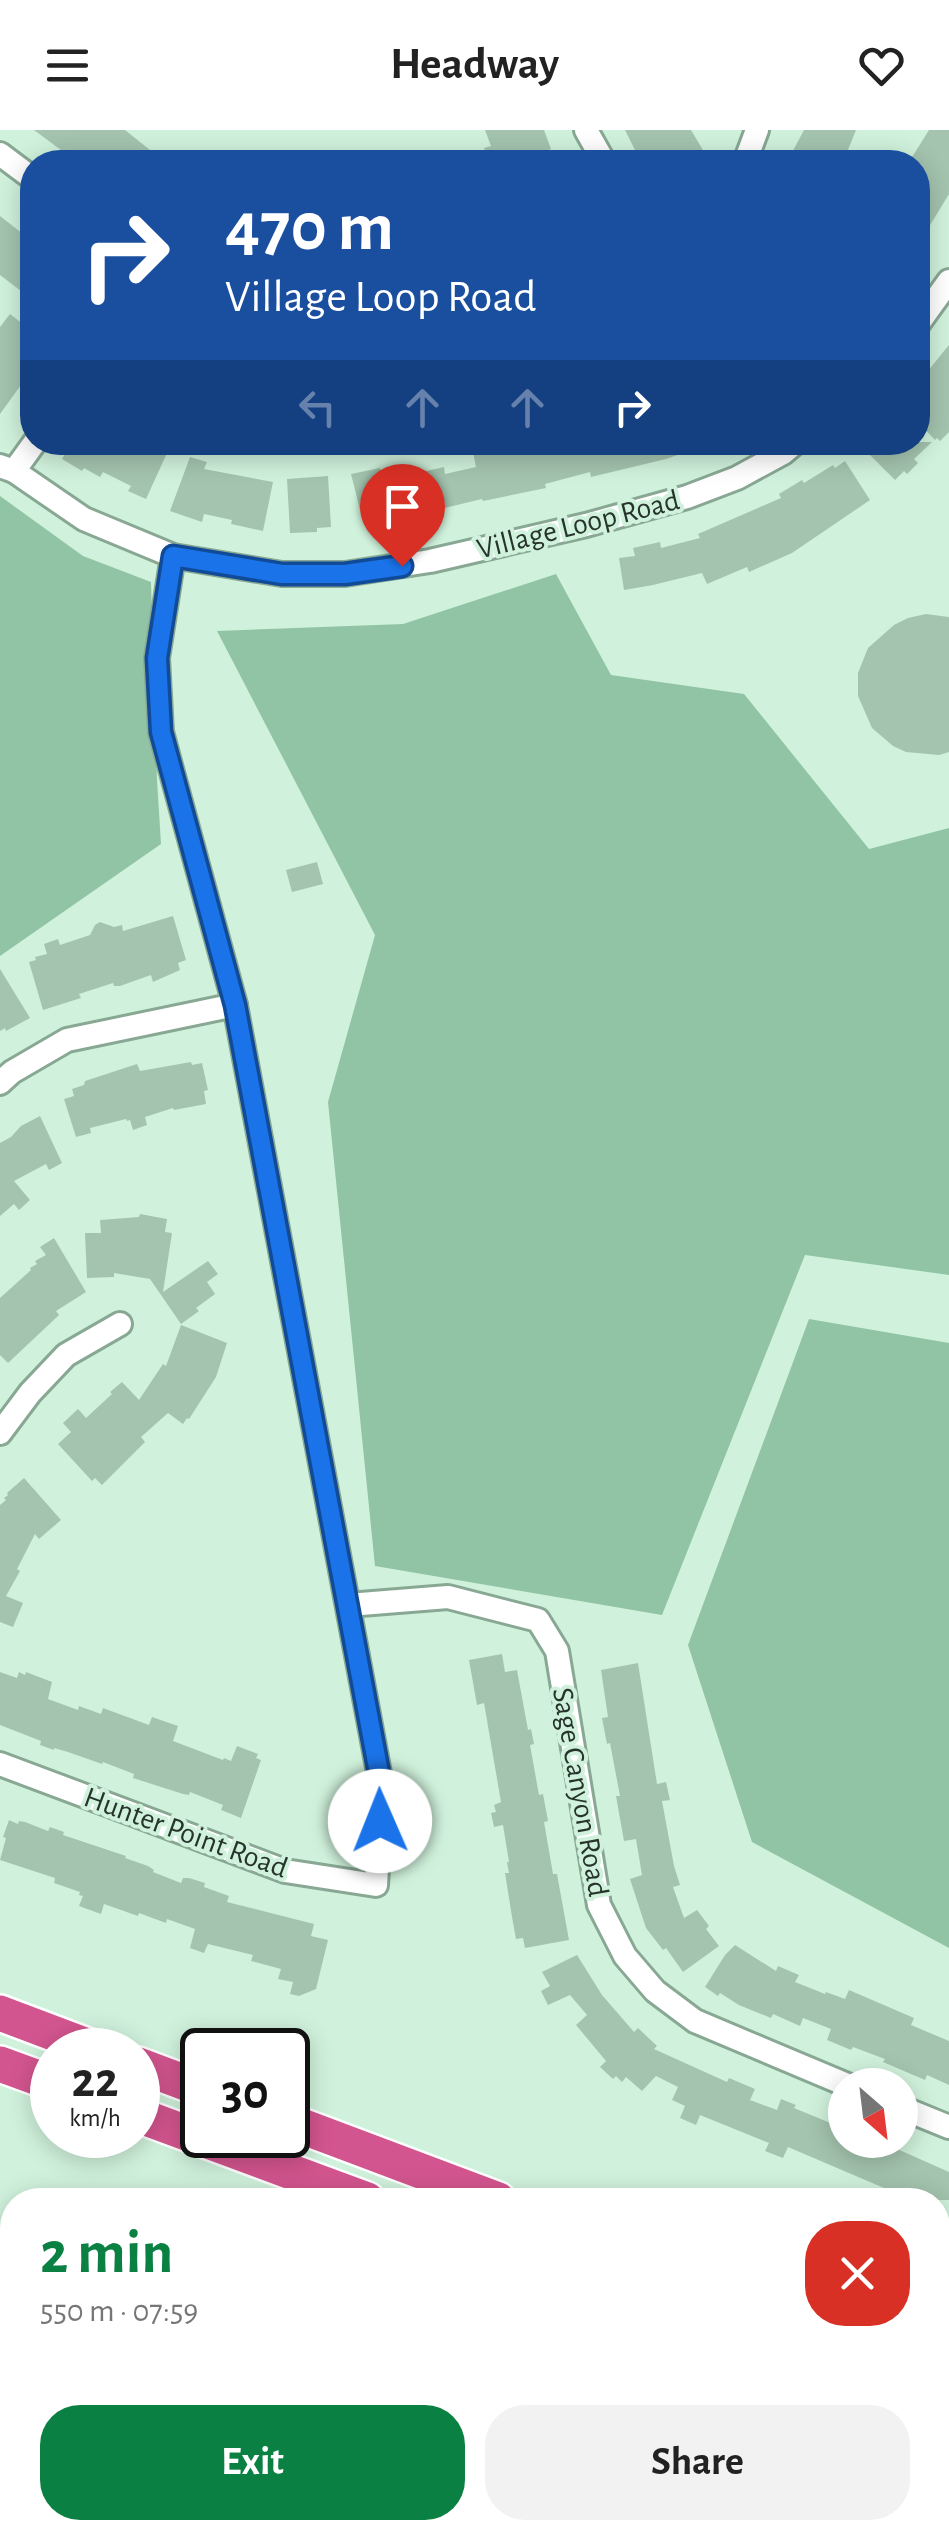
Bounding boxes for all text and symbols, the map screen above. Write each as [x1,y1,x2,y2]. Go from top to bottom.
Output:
icon: menu [40,38,95,93]
icon: heart [854,38,909,93]
text: Headway [390,42,559,87]
icon: right [60,190,190,320]
text: 470 m [225,193,394,263]
text: Village Loop Road [225,275,537,320]
icon: left [290,380,345,435]
icon: ahead [395,380,450,435]
icon: ahead [500,380,555,435]
icon: right [605,380,660,435]
pin [360,464,445,567]
icon: arrive [375,479,430,534]
street label: Village Loop Road [474,485,683,565]
street label: Sage Canyon Road [547,1685,613,1899]
position arrow [328,1769,432,1873]
street label: Hunter Point Road [80,1782,291,1884]
speed limit sign: 30 [180,2028,310,2158]
text: 22 [71,2056,119,2106]
north arrow [828,2068,918,2158]
map controls [828,2068,918,2158]
text: km/h [69,2106,121,2131]
button: close [805,2221,910,2326]
text: 2 min [40,2224,173,2284]
text: 550 m · 07:59 [40,2295,198,2327]
button: Exit [40,2405,465,2520]
button: Share [485,2405,910,2520]

